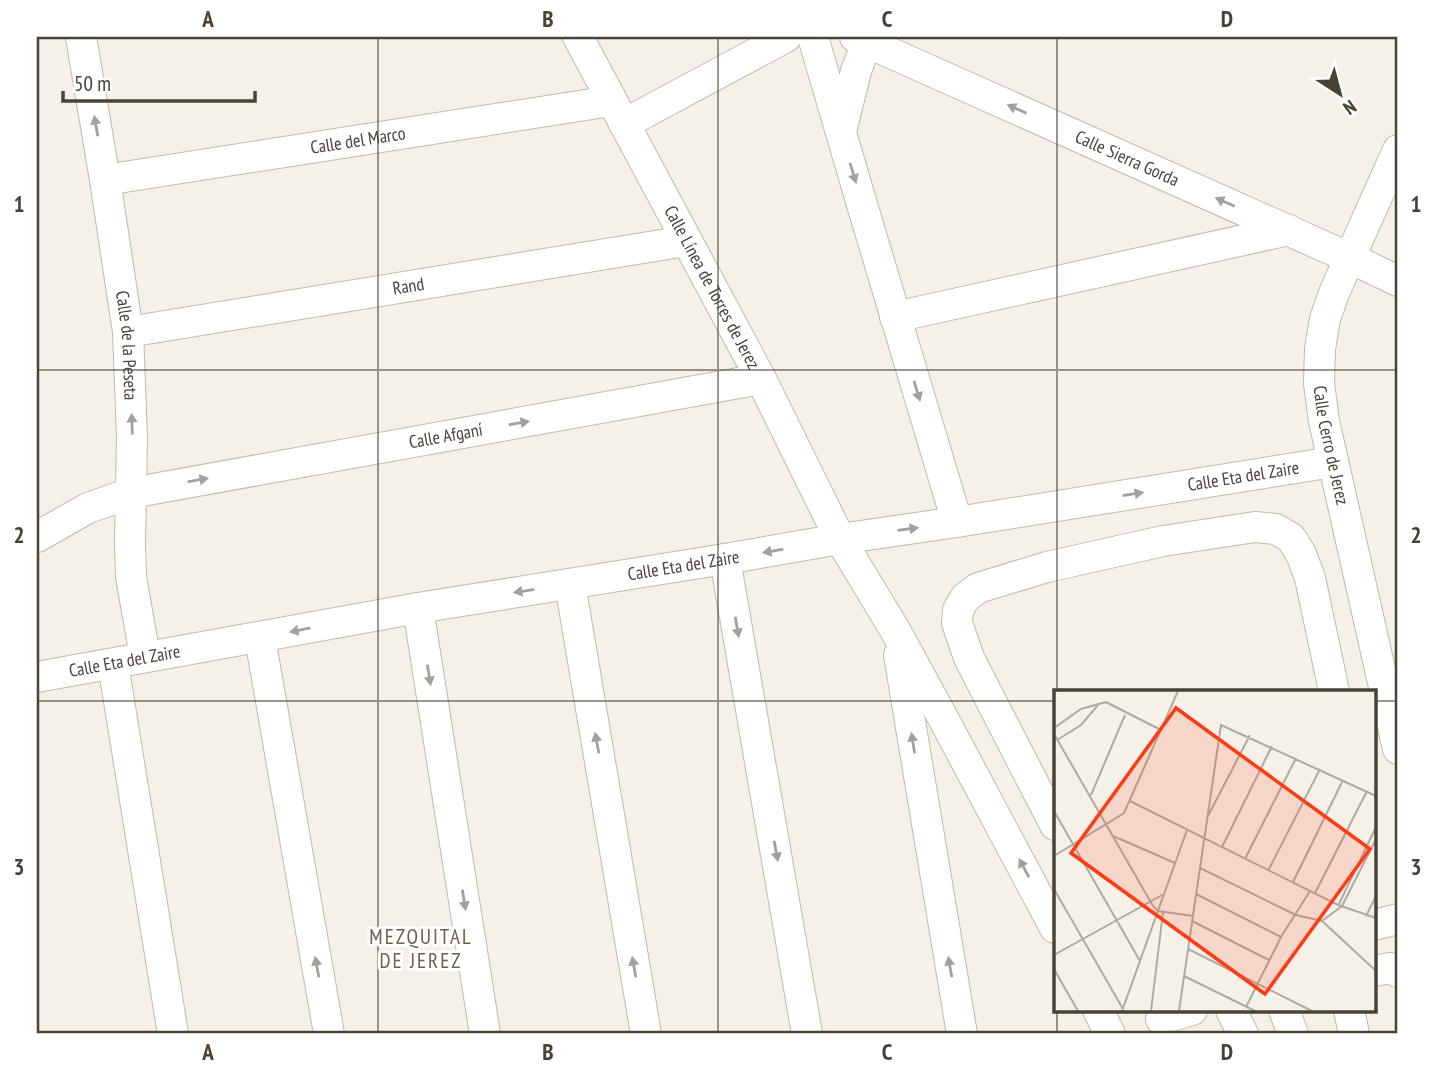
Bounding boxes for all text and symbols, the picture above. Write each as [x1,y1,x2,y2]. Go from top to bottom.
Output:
text: A [201,4,214,33]
text: B [542,4,554,33]
text: C [882,4,893,33]
text: D [1221,4,1233,33]
scale bar [63,60,256,104]
north arrow [1306,60,1376,130]
text: 50 m [74,70,111,97]
text: N [1339,95,1361,120]
one-way arrow [1007,103,1027,115]
one-way arrow [90,115,101,137]
street label: Calle del Marco [309,121,407,159]
street label: Calle Sierra Gorda [1072,125,1183,191]
one-way arrow [849,162,859,183]
text: 1 [14,189,25,218]
text: 1 [1411,189,1422,218]
one-way arrow [1215,196,1235,208]
street label: Calle Línea de Torres de Jerez [659,201,766,373]
street label: Rand [391,272,426,300]
street label: Calle de la Peseta [111,289,143,401]
one-way arrow [913,381,923,402]
street label: Calle Cerro de Jerez [1308,384,1355,507]
one-way arrow [126,413,137,435]
one-way arrow [508,417,530,428]
street label: Calle Afganí [407,418,484,453]
street label: Calle Eta del Zaire [1186,456,1301,496]
one-way arrow [187,475,209,486]
one-way arrow [1122,488,1144,499]
text: 2 [14,520,25,549]
text: 2 [1411,520,1422,549]
one-way arrow [897,523,919,534]
street label: Calle Eta del Zaire [626,545,741,585]
one-way arrow [762,546,784,557]
one-way arrow [513,586,535,597]
one-way arrow [732,616,743,638]
one-way arrow [289,625,311,636]
street label: Calle Eta del Zaire [67,639,182,682]
one-way arrow [424,665,435,687]
inset map [1054,690,1376,1012]
one-way arrow [591,731,602,753]
one-way arrow [907,731,918,753]
one-way arrow [770,840,781,862]
text: 3 [14,852,25,881]
text: 3 [1411,852,1422,881]
one-way arrow [1018,858,1029,878]
one-way arrow [459,889,470,911]
district label: MEZQUITAL DE JEREZ [369,923,473,974]
one-way arrow [311,956,322,978]
one-way arrow [628,956,639,978]
one-way arrow [944,956,955,978]
text: A [201,1037,214,1066]
text: B [542,1037,554,1066]
text: C [882,1037,893,1066]
text: D [1221,1037,1233,1066]

